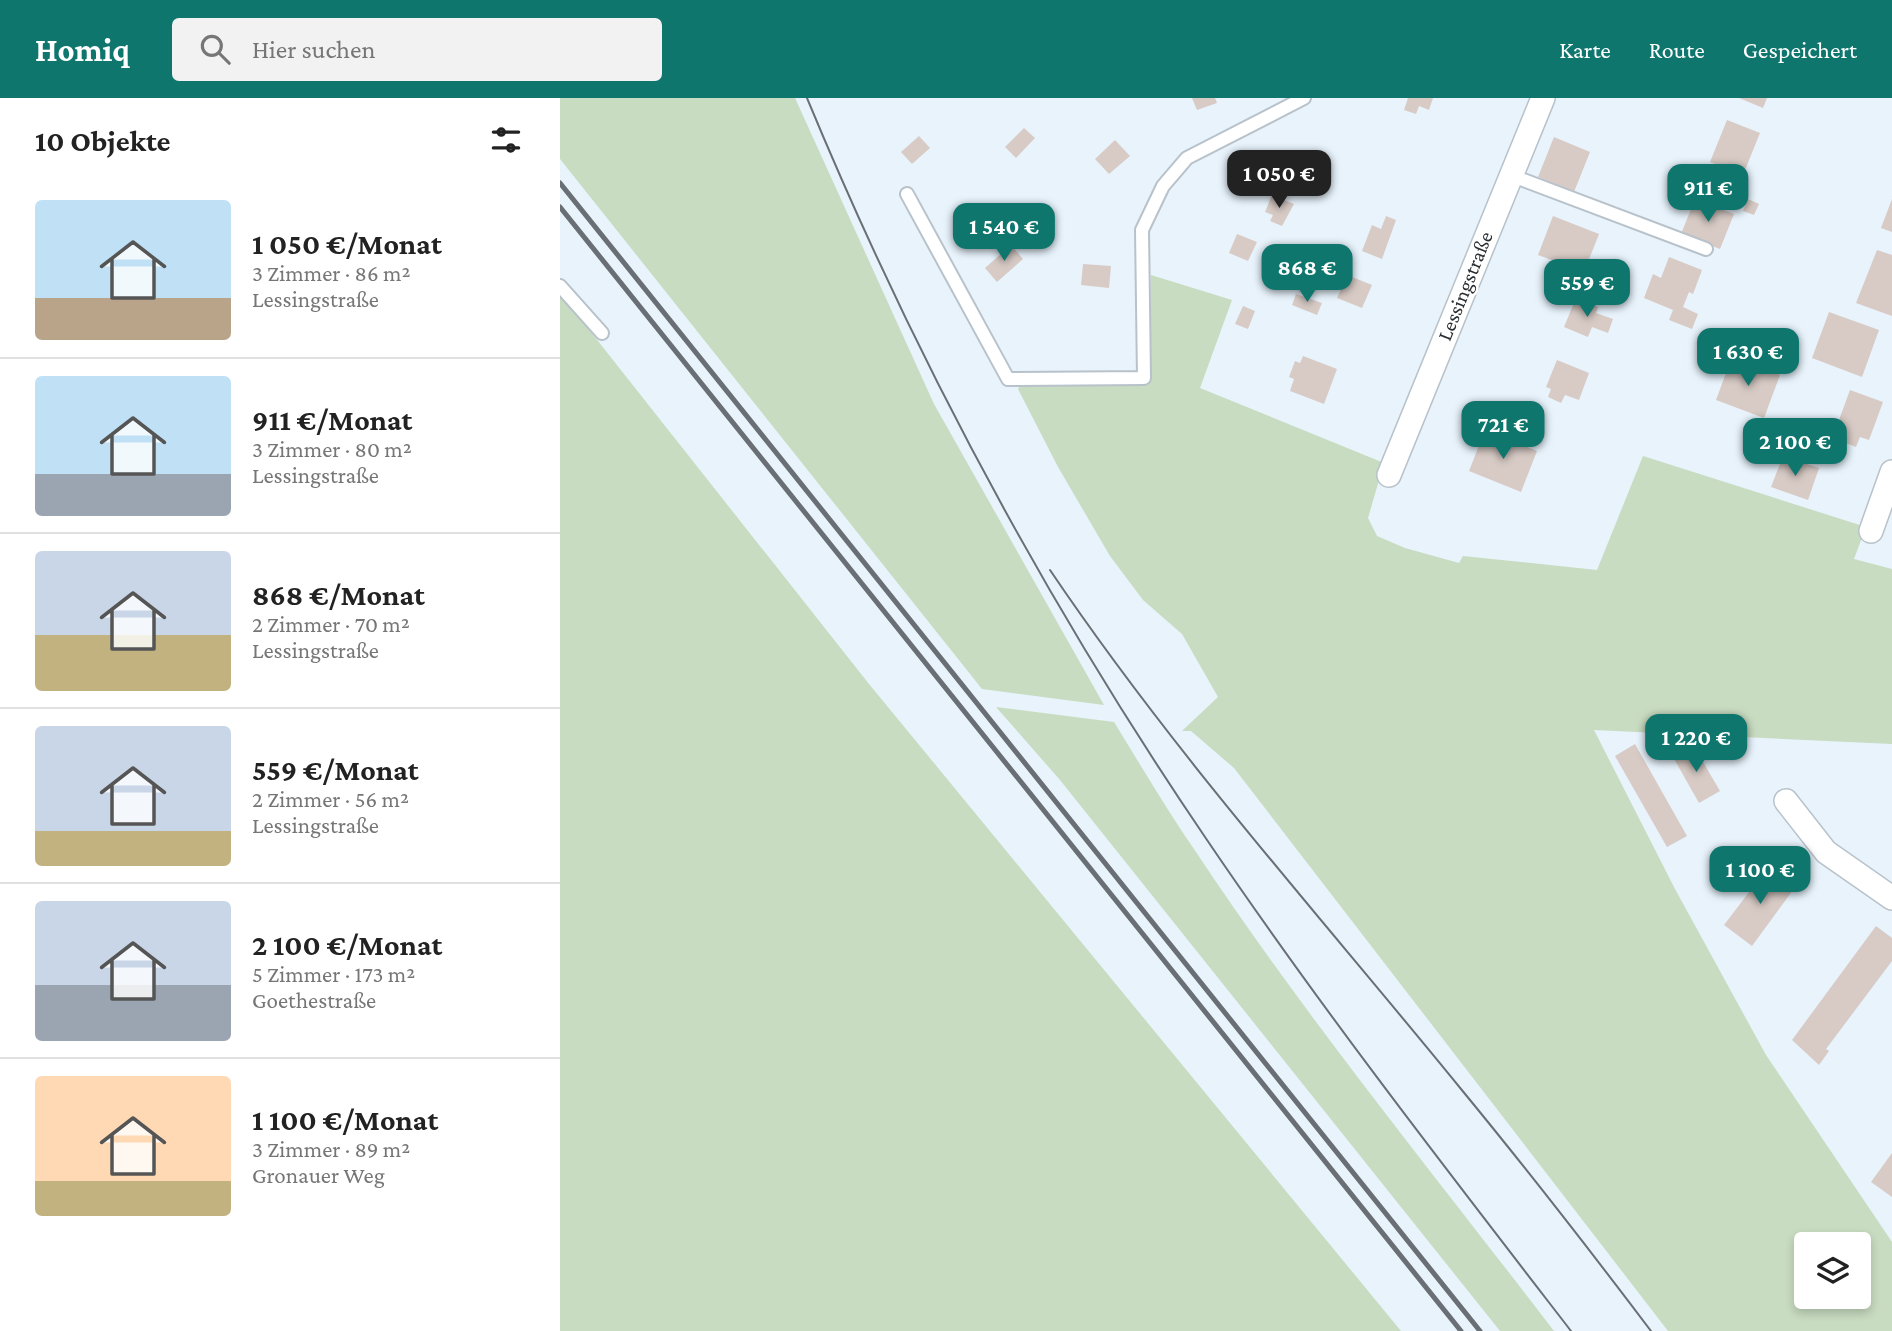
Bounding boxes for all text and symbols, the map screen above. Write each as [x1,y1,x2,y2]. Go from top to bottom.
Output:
search box [172,18,662,81]
icon: search [196,30,234,68]
text: Homiq [35,31,130,68]
text: Hier suchen [252,35,375,64]
text: Karte [1559,36,1611,63]
text: Route [1649,36,1705,63]
text: Gespeichert [1743,36,1857,63]
icon: filters [487,121,525,159]
text: 10 Objekte [35,124,170,157]
pin: 1 050 € [1214,150,1344,210]
text: 1 050 € [1243,160,1315,186]
pin: 911 € [1659,164,1757,224]
text: 911 € [1683,174,1733,200]
pin: 1 540 € [939,204,1069,263]
text: 1 540 € [969,213,1039,239]
text: 1 050 €/Monat [252,227,442,260]
icon: home [91,228,175,312]
street label: Lessingstraße [1432,228,1498,344]
pin: 868 € [1258,244,1356,304]
text: 868 € [1278,254,1336,280]
text: 3 Zimmer · 86 m² [252,260,410,286]
pin: 559 € [1538,260,1636,319]
text: 559 € [1560,269,1614,295]
text: Lessingstraße [252,286,379,312]
pin: 1 630 € [1683,328,1813,388]
text: 1 630 € [1713,338,1783,364]
pin: 721 € [1454,402,1552,461]
text: 911 €/Monat [252,403,412,436]
icon: home [91,404,175,488]
text: 721 € [1478,411,1529,437]
pin: 2 100 € [1730,418,1860,478]
text: 2 100 € [1759,428,1831,454]
text: 3 Zimmer · 80 m² [252,436,412,462]
text: Lessingstraße [252,462,379,488]
text: 868 €/Monat [252,578,425,611]
icon: home [91,579,175,663]
text: 2 Zimmer · 70 m² [252,611,410,637]
text: Lessingstraße [252,637,379,663]
pin: 1 220 € [1631,714,1761,774]
text: 1 220 € [1661,724,1731,750]
text: 559 €/Monat [252,753,419,786]
icon: home [91,754,175,838]
text: 2 Zimmer · 56 m² [252,786,409,812]
text: Lessingstraße [252,812,379,838]
pin: 1 100 € [1695,846,1825,906]
text: 1 100 € [1725,856,1795,882]
text: 2 100 €/Monat [252,928,442,961]
icon: home [91,929,175,1013]
text: 5 Zimmer · 173 m² [252,961,415,987]
text: Goethestraße [252,987,376,1013]
text: 1 100 €/Monat [252,1103,438,1136]
icon: home [91,1104,175,1188]
text: 3 Zimmer · 89 m² [252,1136,410,1162]
text: Gronauer Weg [252,1162,385,1188]
map controls [1794,1232,1871,1309]
button: layers [1794,1232,1871,1309]

